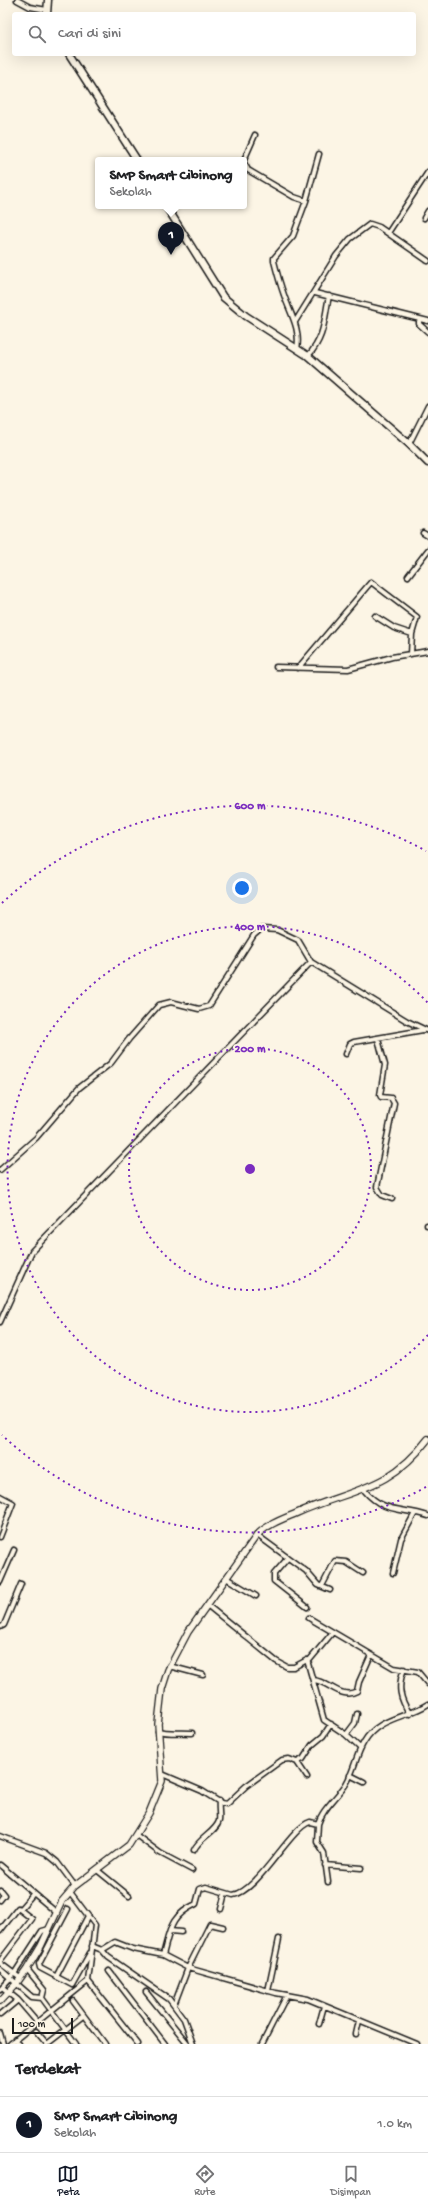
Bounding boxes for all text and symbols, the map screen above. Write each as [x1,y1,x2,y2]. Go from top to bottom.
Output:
search box [12,12,416,56]
icon: search [26,23,48,45]
text: Cari di sini [58,25,121,43]
popup [95,157,247,209]
text: SMP Smart Cibinong [109,167,233,185]
text: Sekolah [109,185,152,200]
pin: 1 [158,222,184,255]
text: 600 m [234,800,266,814]
your location [232,878,252,898]
text: 400 m [234,921,266,935]
text: 200 m [235,1043,266,1057]
centre of rings [243,1162,257,1176]
scale bar [12,2016,73,2035]
text: 100 m [18,2019,45,2031]
text: Terdekat [16,2060,80,2080]
text: SMP Smart Cibinong [54,2108,177,2126]
text: 1 [26,2117,32,2132]
text: 1.0 km [377,2117,412,2132]
text: Sekolah [54,2126,96,2141]
tab: Peta [57,2163,80,2199]
tab: Rute [194,2163,216,2199]
tab: Disimpan [330,2163,371,2199]

